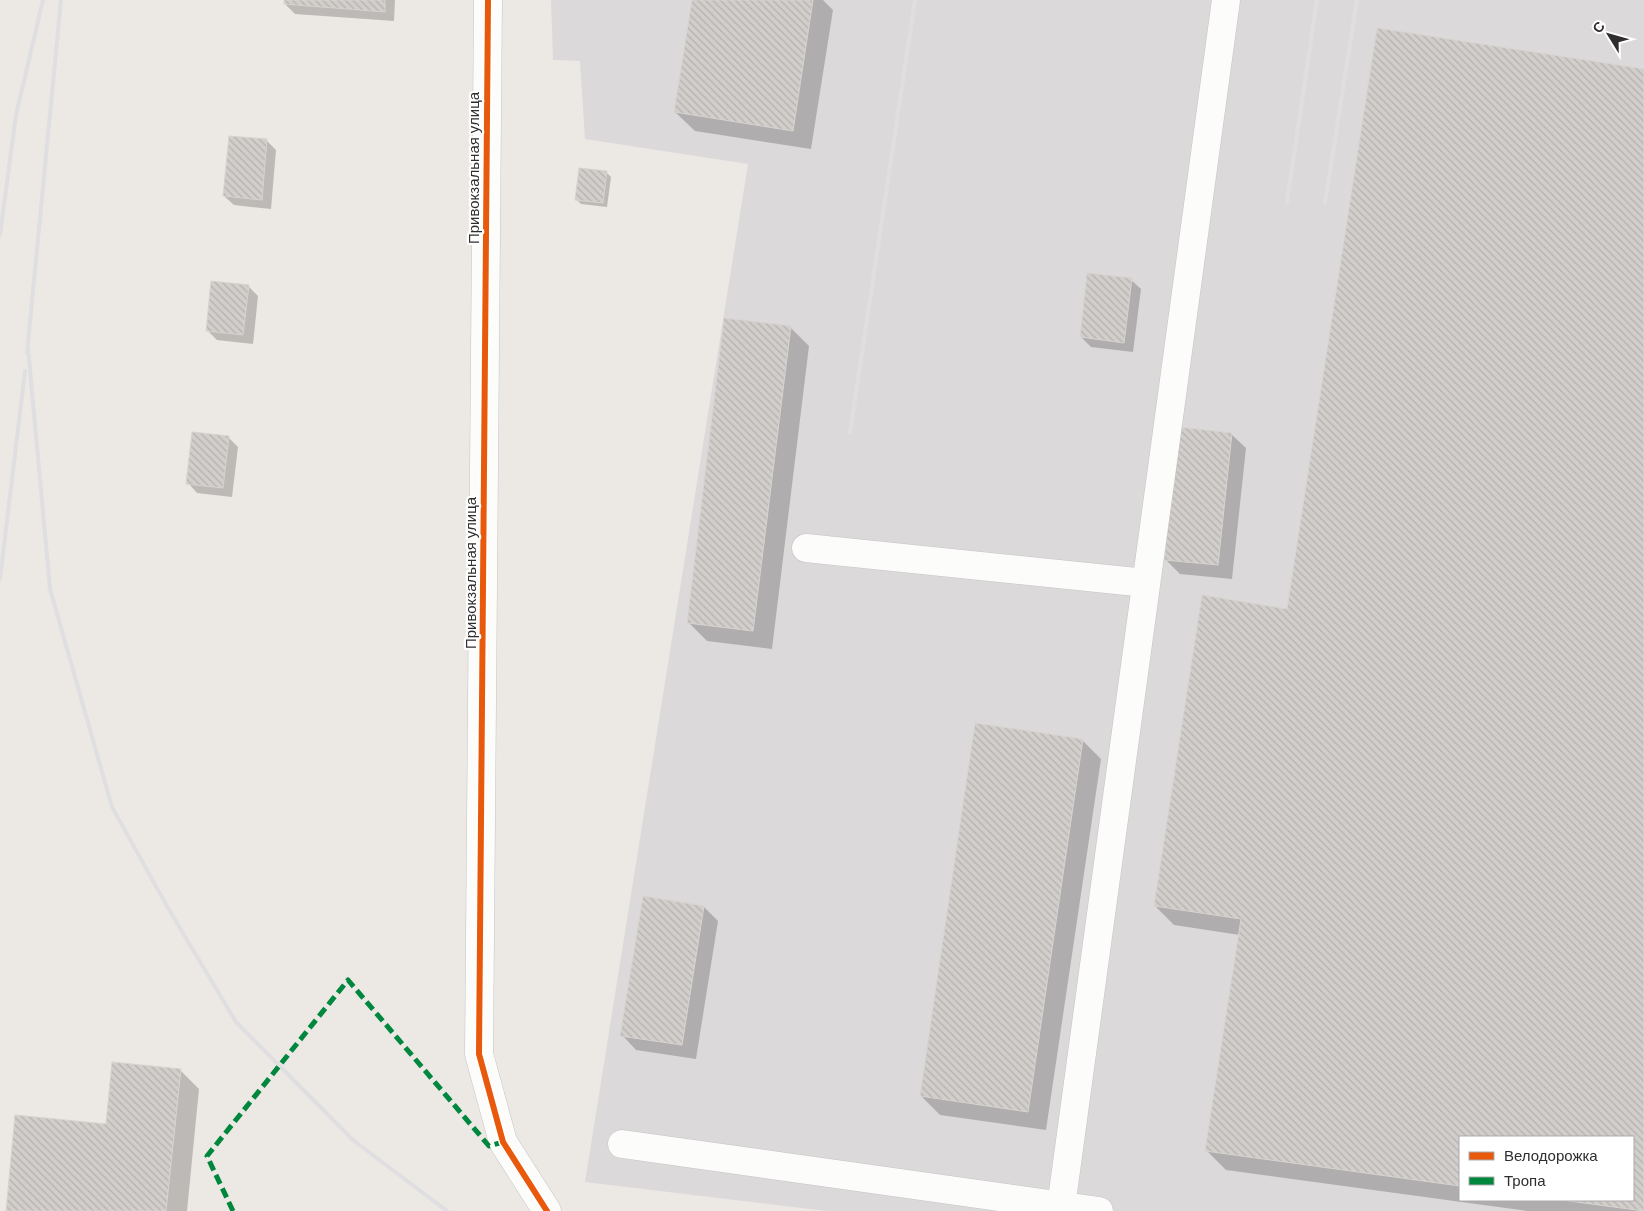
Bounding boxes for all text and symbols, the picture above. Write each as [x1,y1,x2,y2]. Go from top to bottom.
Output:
north arrow [1584,10,1634,60]
text: С [1588,18,1609,37]
street label: Привокзальная улица [464,91,484,244]
street label: Привокзальная улица [461,496,481,649]
legend [1459,1136,1634,1201]
text: Велодорожка [1504,1146,1598,1166]
text: Тропа [1504,1171,1546,1191]

